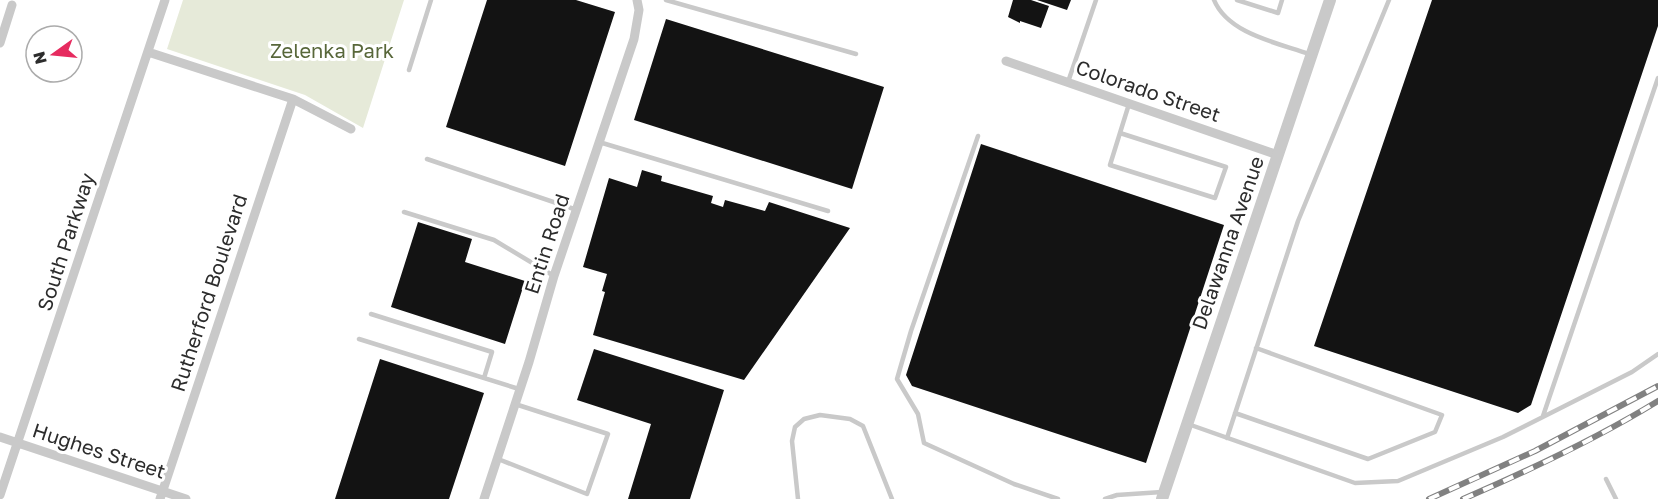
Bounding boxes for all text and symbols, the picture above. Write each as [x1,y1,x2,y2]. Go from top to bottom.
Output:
north arrow [24,24,84,84]
park label: Zelenka Park [270,38,394,62]
text: N [28,49,51,66]
street label: Colorado Street [1073,54,1224,126]
street label: Delawanna Avenue [1186,153,1268,332]
street label: South Parkway [31,170,99,314]
street label: Rutherford Boulevard [165,191,251,394]
street label: Entin Road [519,191,574,297]
street label: Hughes Street [30,417,169,483]

